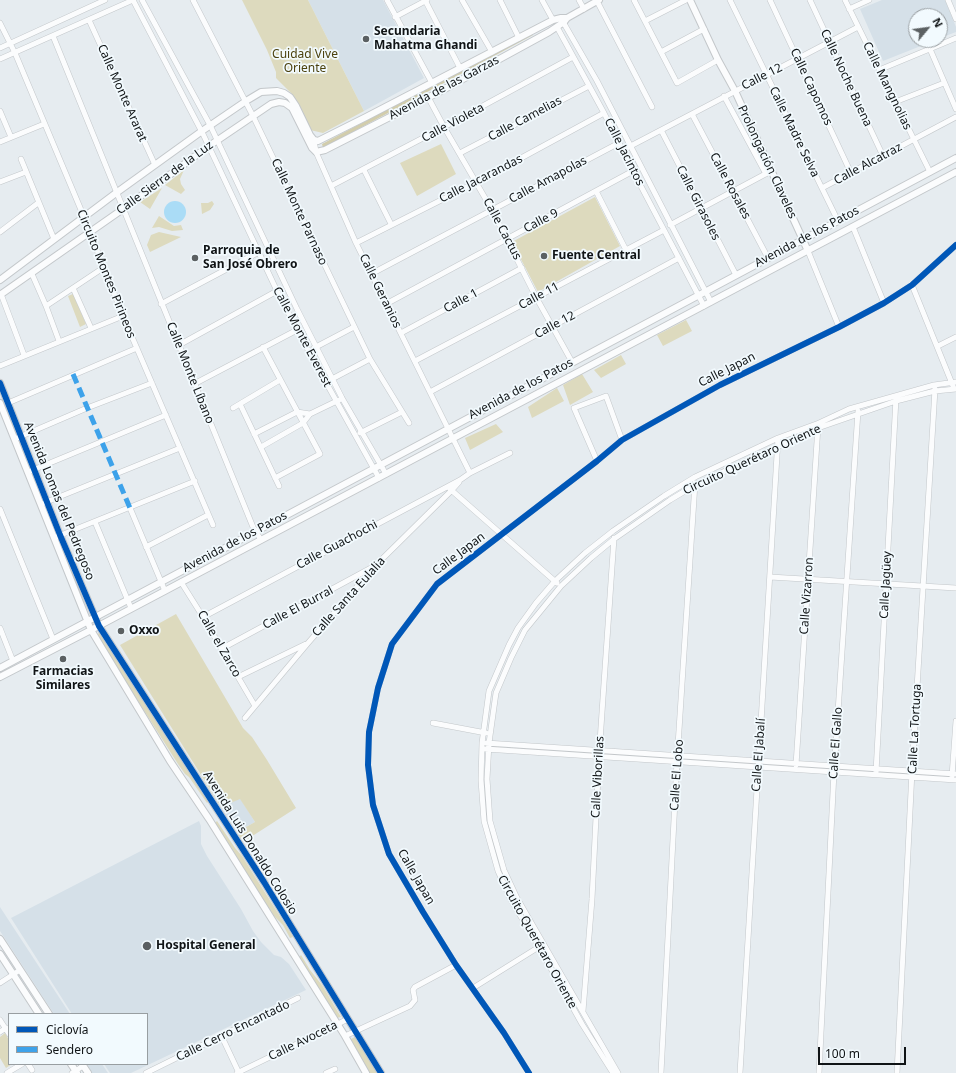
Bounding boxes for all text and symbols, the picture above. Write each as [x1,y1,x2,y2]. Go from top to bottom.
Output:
north arrow [908,8,948,48]
text: N [929,15,947,30]
place label: Secundaria Mahatma Ghandi [374,25,477,53]
street label: Calle Noche Buena [817,27,875,129]
marker: Secundaria Mahatma Ghandi [361,34,371,44]
street label: Calle Mangnolias [859,40,915,132]
street label: Calle Monte Ararat [94,42,150,144]
street label: Calle Capomos [787,46,835,128]
park label: Cuidad Vive Oriente [272,48,338,76]
street label: Avenida de las Garzas [386,53,502,123]
street label: Calle 12 [739,61,785,93]
street label: Calle Madre Selva [766,84,822,180]
street label: Calle Camelias [486,94,564,144]
street label: Calle Violeta [419,100,487,146]
street label: Prolongación Claveles [734,103,800,221]
street label: Calle Jacintos [601,116,647,188]
street label: Calle Sierra de la Luz [114,138,216,218]
street label: Calle Alcatraz [831,140,905,188]
street label: Calle Rosales [706,150,754,222]
street label: Calle Jacarandas [437,152,525,206]
street label: Calle Amapolas [507,153,589,207]
street label: Calle Monte Parnaso [268,156,330,268]
street label: Calle Girasoles [673,163,723,243]
street label: Calle Cactus [480,196,524,262]
street label: Avenida de los Patos [752,203,862,271]
street label: Calle 9 [521,206,561,236]
street label: Circuito Montes Pirineos [74,208,138,340]
place label: Parroquia de San José Obrero [203,244,297,272]
place label: Fuente Central [552,249,641,263]
marker: Fuente Central [539,251,549,261]
street label: Calle Geranios [356,252,404,330]
marker: Parroquia de San José Obrero [190,253,200,263]
street label: Calle 11 [516,279,562,313]
street label: Calle Monte Everest [270,284,334,390]
street label: Calle 1 [441,286,481,316]
street label: Calle 12 [532,308,578,342]
street label: Calle Monte Líbano [163,320,217,426]
street label: Calle Japan [696,350,758,390]
street label: Avenida de los Patos [466,355,576,423]
street label: Avenida Lomas del Pedregoso [21,420,97,582]
street label: Circuito Querétaro Oriente [681,422,823,498]
street label: Avenida de los Patos [180,508,290,576]
street label: Calle Guachochi [294,518,380,572]
street label: Calle Japan [430,530,488,578]
street label: Calle Jagüey [877,551,895,619]
street label: Calle Santa Eulalia [309,554,389,640]
street label: Calle Vizarron [797,557,817,635]
street label: Calle El Burral [260,583,336,633]
street label: Calle el Zarco [194,608,244,680]
place label: Oxxo [129,624,160,638]
marker: Oxxo [116,626,126,636]
marker: Farmacias Similares [58,654,68,664]
place label: Farmacias Similares [32,665,94,693]
street label: Calle La Tortuga [905,683,925,775]
street label: Calle El Gallo [826,706,846,780]
street label: Calle El Jabalí [749,718,769,792]
street label: Calle Viborillas [589,736,607,818]
street label: Calle El Lobo [667,739,687,811]
street label: Avenida Luis Donaldo Colosio [200,769,300,917]
street label: Calle Japan [394,847,438,907]
street label: Circuito Querétaro Oriente [494,873,580,1011]
place label: Hospital General [156,939,256,953]
marker: Hospital General [141,940,153,952]
street label: Calle Cerro Encantado [174,997,292,1065]
legend [8,1013,148,1065]
street label: Calle Avoceta [266,1018,340,1064]
text: Ciclovía [46,1021,88,1038]
scale bar [820,1039,908,1065]
text: Sendero [46,1041,93,1058]
text: 100 m [825,1045,860,1062]

